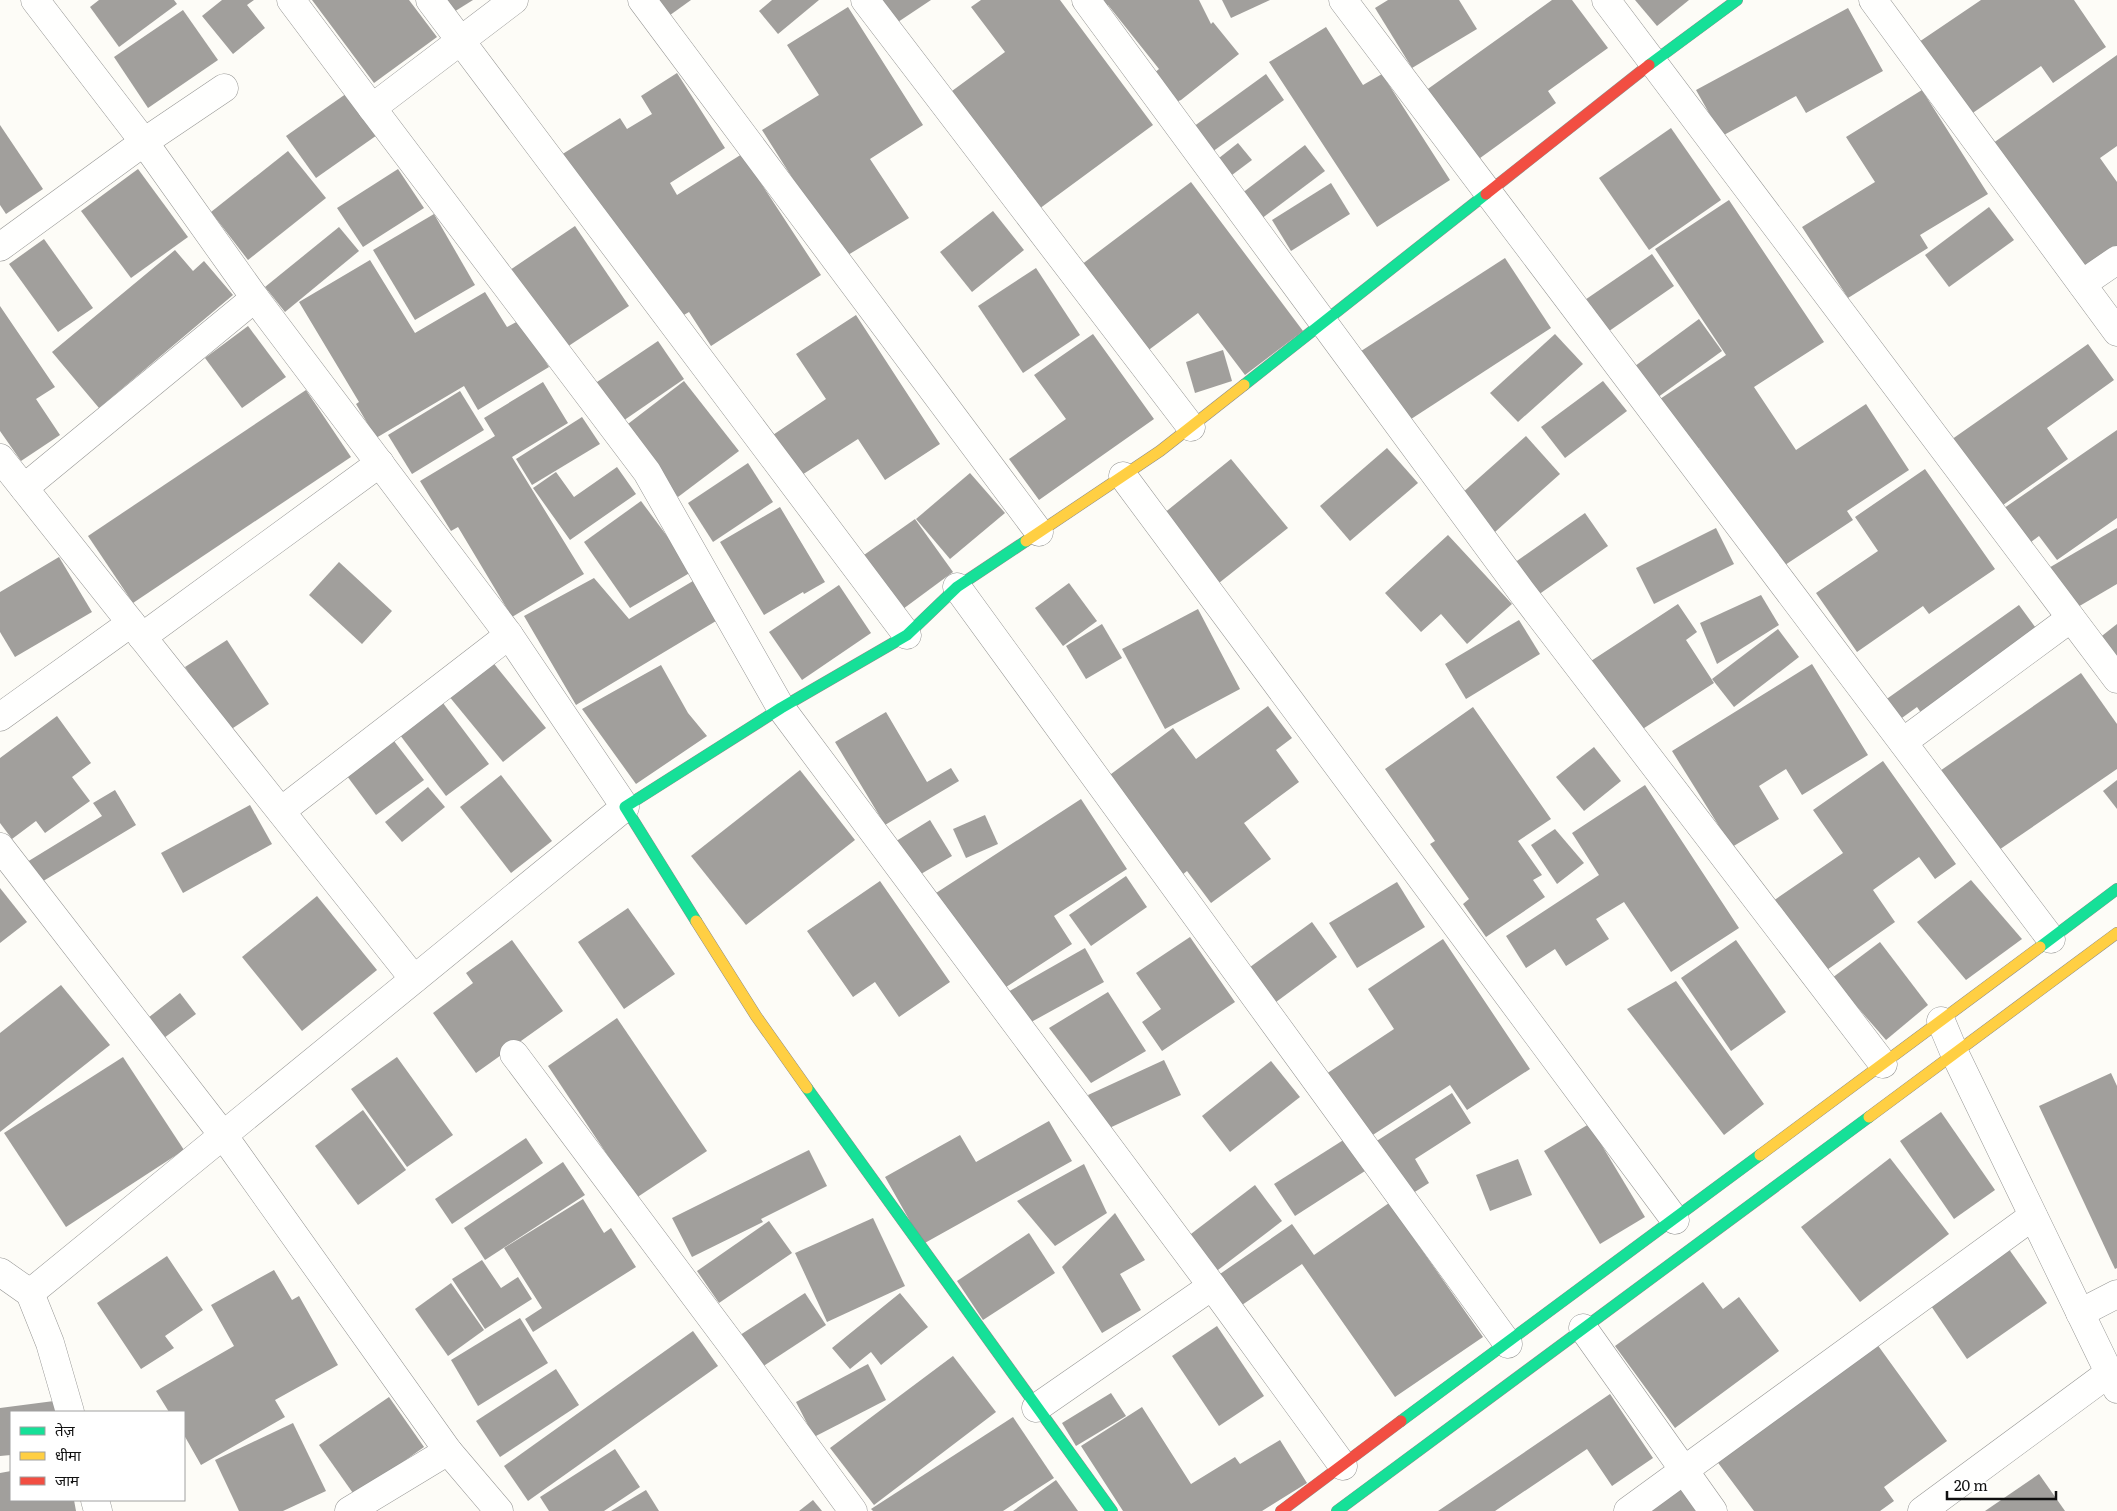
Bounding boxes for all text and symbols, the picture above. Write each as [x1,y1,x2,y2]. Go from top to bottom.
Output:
legend [10,1411,185,1501]
text: तेज़ [55,1418,76,1441]
text: धीमा [55,1443,82,1466]
text: जाम [55,1468,80,1491]
scale bar [1947,1468,2056,1500]
text: 20 m [1954,1473,1988,1496]

